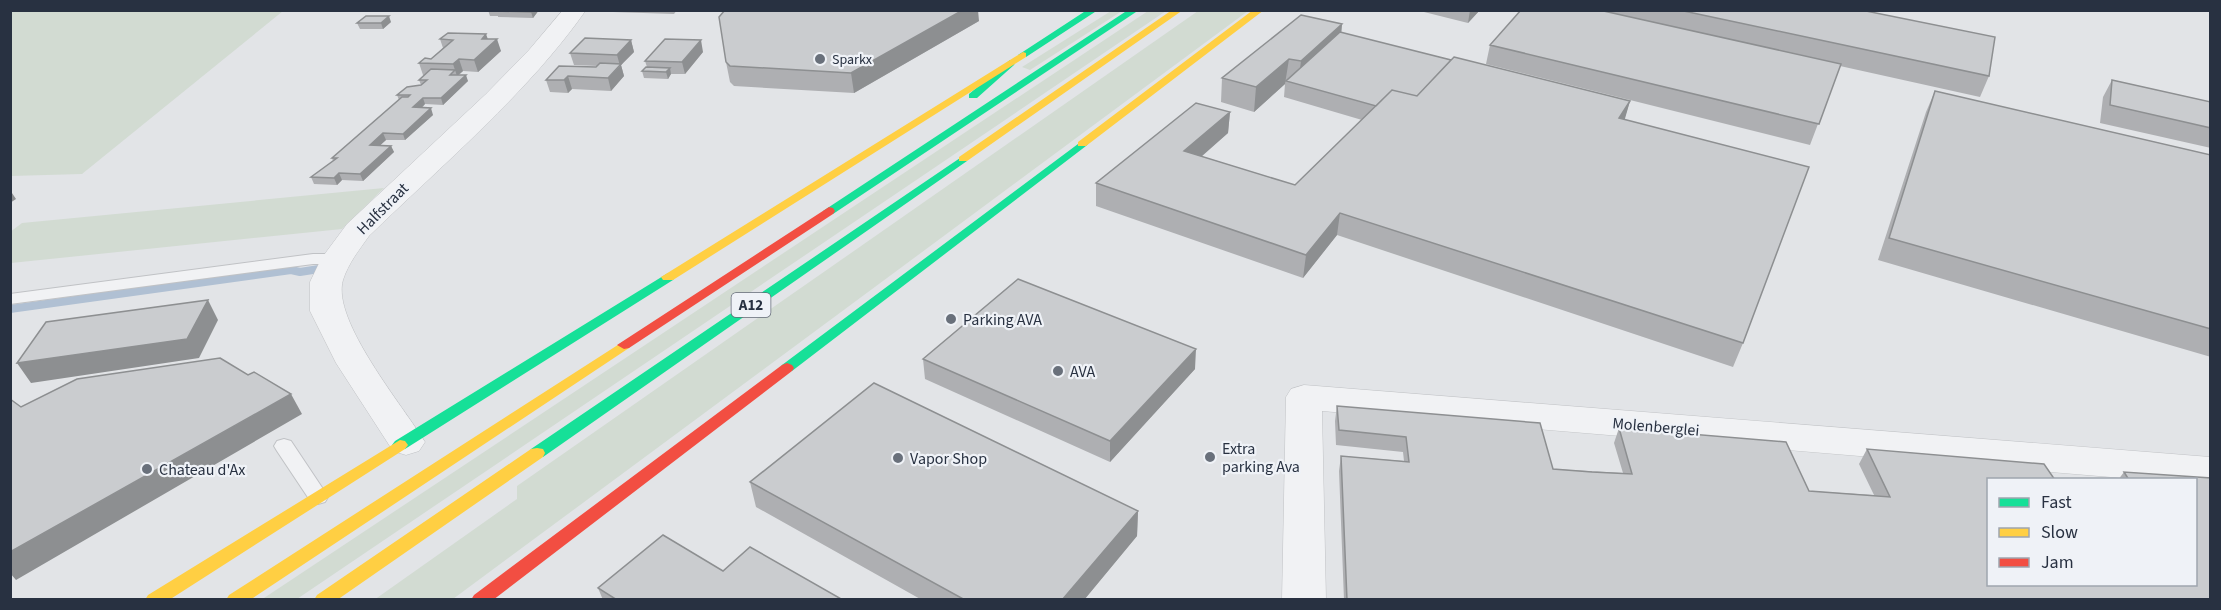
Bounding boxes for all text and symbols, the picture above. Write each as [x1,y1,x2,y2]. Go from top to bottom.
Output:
place label: Sparkx [832,50,873,70]
marker: Sparkx [813,52,827,66]
street label: Halfstraat [352,177,414,240]
road number: A12 [732,293,771,317]
place label: Parking AVA [963,309,1042,331]
marker: Parking AVA [944,312,958,326]
place label: AVA [1070,361,1095,383]
marker: AVA [1051,364,1065,378]
street label: Molenberglei [1611,412,1700,442]
place label: Extra parking Ava [1222,438,1300,478]
place label: Vapor Shop [910,448,987,470]
marker: Extra parking Ava [1203,450,1217,464]
marker: Vapor Shop [891,451,905,465]
place label: Chateau d'Ax [159,459,245,481]
marker: Chateau d'Ax [140,462,154,476]
legend [1987,478,2197,586]
text: Fast [2041,490,2072,515]
text: Slow [2041,520,2078,545]
text: Jam [2041,550,2074,575]

